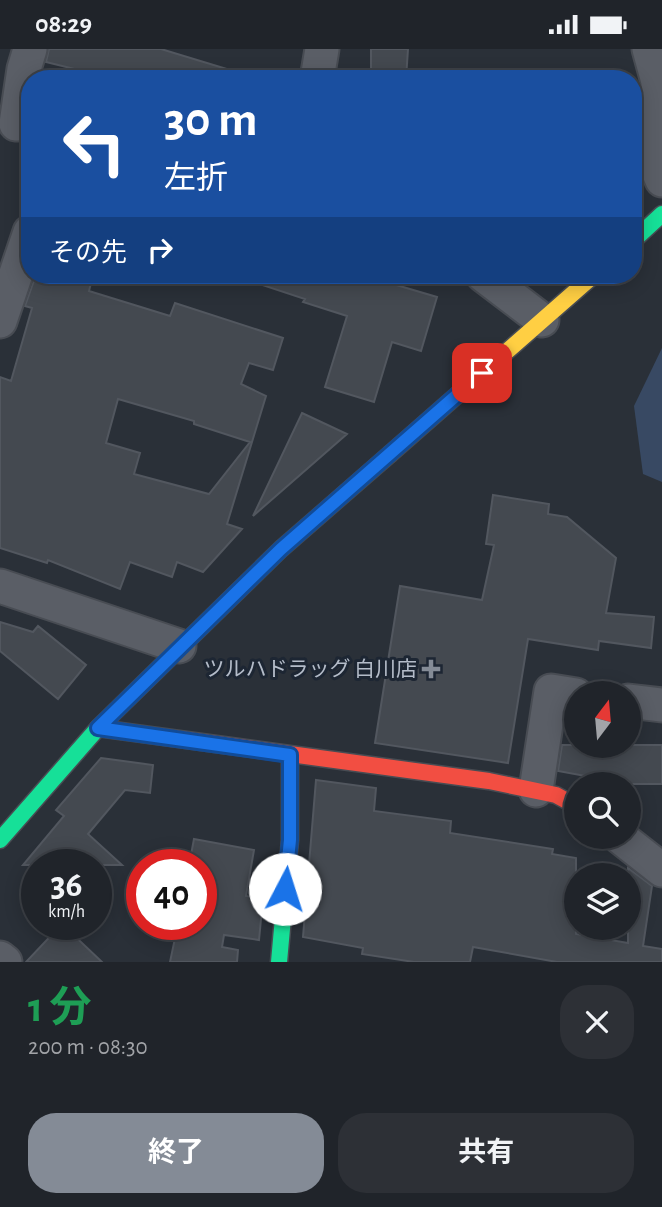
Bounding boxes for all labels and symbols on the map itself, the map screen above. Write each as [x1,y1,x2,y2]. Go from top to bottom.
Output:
pin [452,343,512,403]
place label: ツルハドラッグ 白川店 [204,658,417,680]
marker: ツルハドラッグ 白川店 [423,661,439,677]
north arrow [564,681,640,758]
speed limit sign: 40 [126,849,217,940]
position arrow [248,852,322,926]

